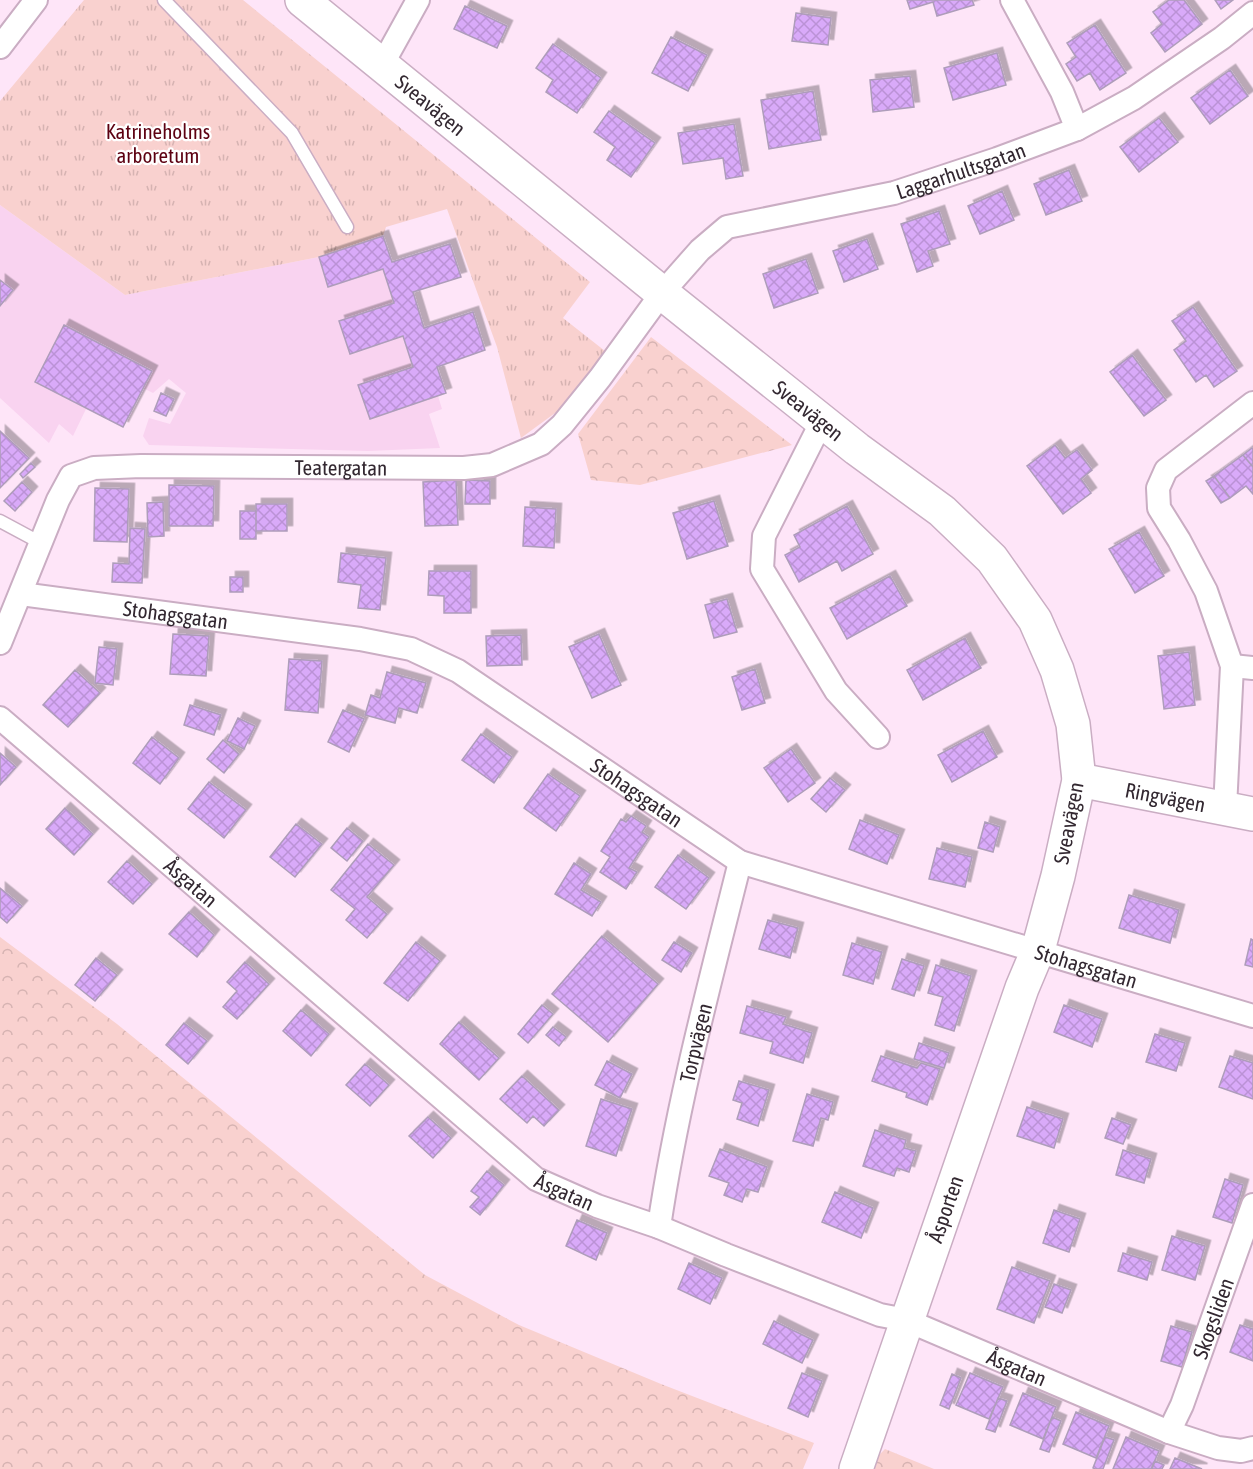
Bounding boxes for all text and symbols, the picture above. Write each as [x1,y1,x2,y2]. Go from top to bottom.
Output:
street label: Sveavägen [391,69,470,140]
park label: Katrineholms arboretum [106,119,210,167]
street label: Laggarhultsgatan [893,137,1029,204]
street label: Sveavägen [769,375,849,446]
street label: Teatergatan [295,455,387,480]
street label: Stohagsgatan [122,596,229,633]
street label: Stohagsgatan [587,753,687,832]
street label: Ringvägen [1123,777,1207,816]
street label: Sveavägen [1048,780,1088,866]
street label: Åsgatan [160,853,222,912]
street label: Stohagsgatan [1032,939,1140,993]
street label: Torpvägen [675,1001,716,1084]
street label: Åsgatan [531,1168,598,1215]
street label: Åsporten [922,1172,968,1246]
street label: Skogsliden [1187,1275,1238,1362]
street label: Åsgatan [984,1344,1050,1390]

